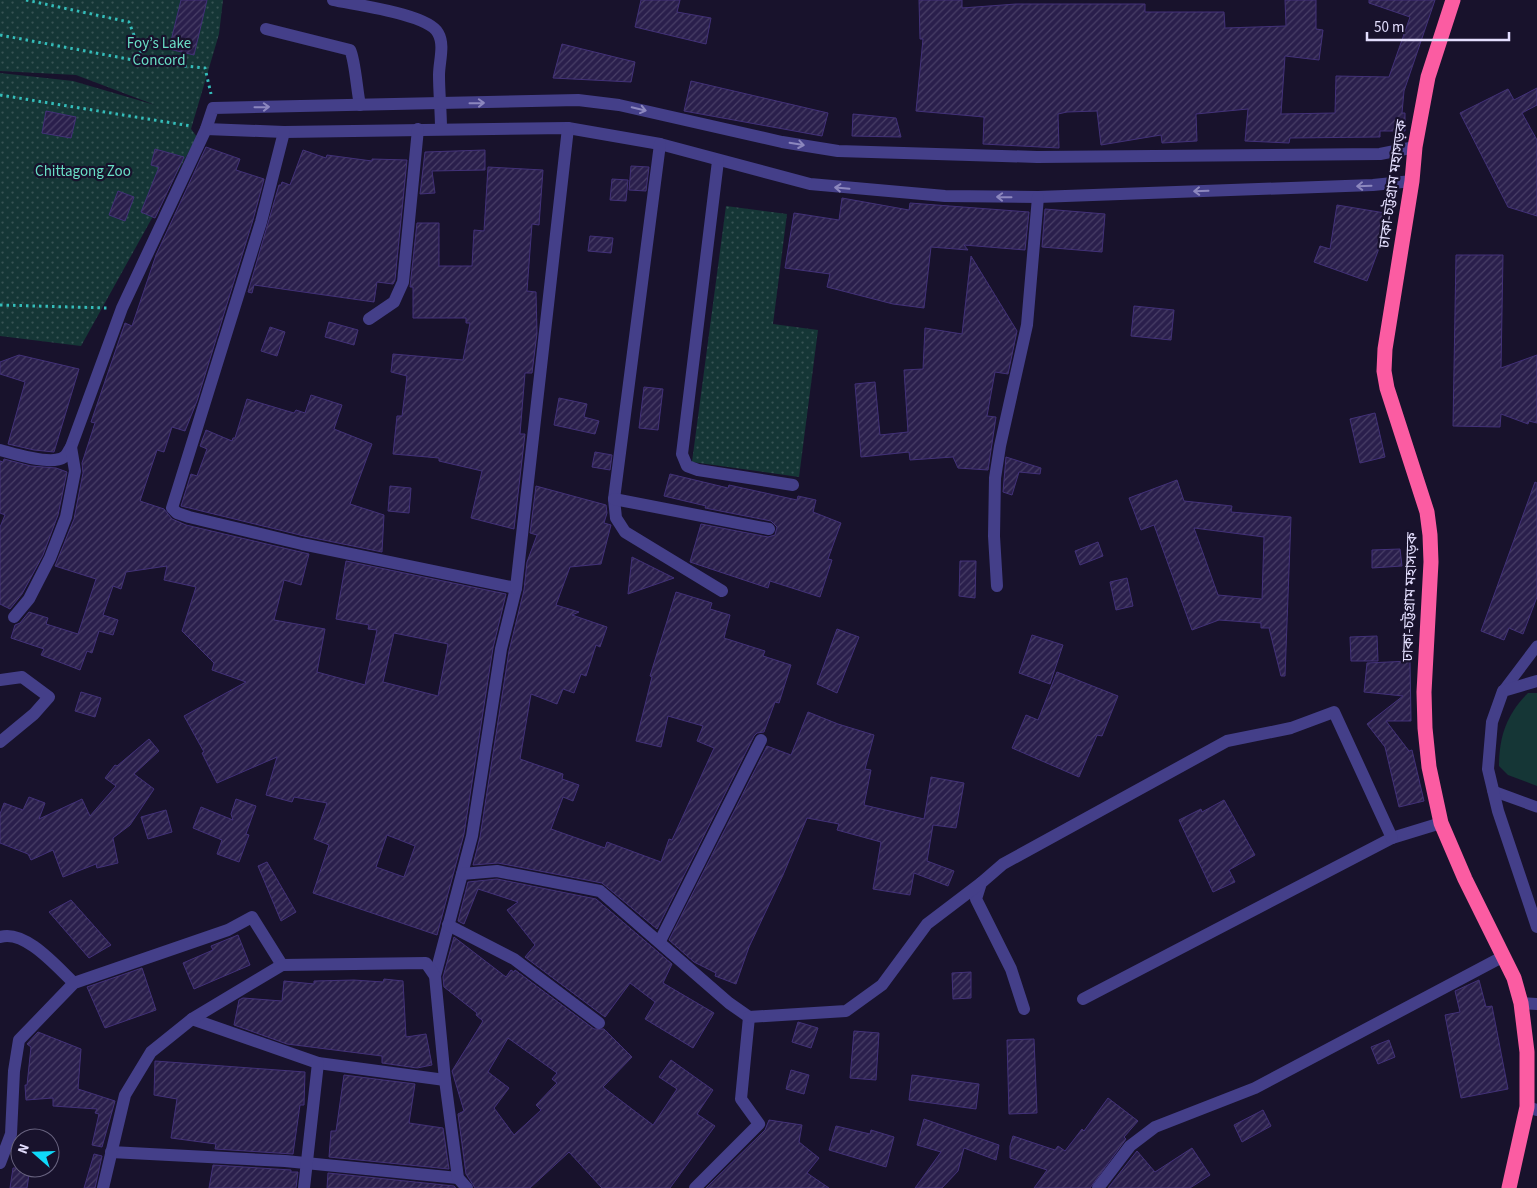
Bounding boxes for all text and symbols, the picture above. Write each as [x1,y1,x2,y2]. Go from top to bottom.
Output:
scale bar [1367,10,1510,42]
text: 50 m [1374,17,1404,38]
park label: Foy’s Lake Concord [127,33,191,71]
one-way arrow [468,98,485,108]
one-way arrow [254,102,270,112]
one-way arrow [630,105,646,114]
street label: ঢাকা-চট্টগ্রাম মহাসড়ক [1373,118,1413,251]
one-way arrow [789,140,805,150]
park label: Chittagong Zoo [35,161,131,182]
one-way arrow [1356,181,1372,190]
one-way arrow [834,183,850,193]
one-way arrow [1194,187,1210,196]
one-way arrow [996,192,1012,201]
street label: ঢাকা-চট্টগ্রাম মহাসড়ক [1397,531,1423,663]
north arrow [10,1128,60,1178]
text: N [13,1141,35,1157]

